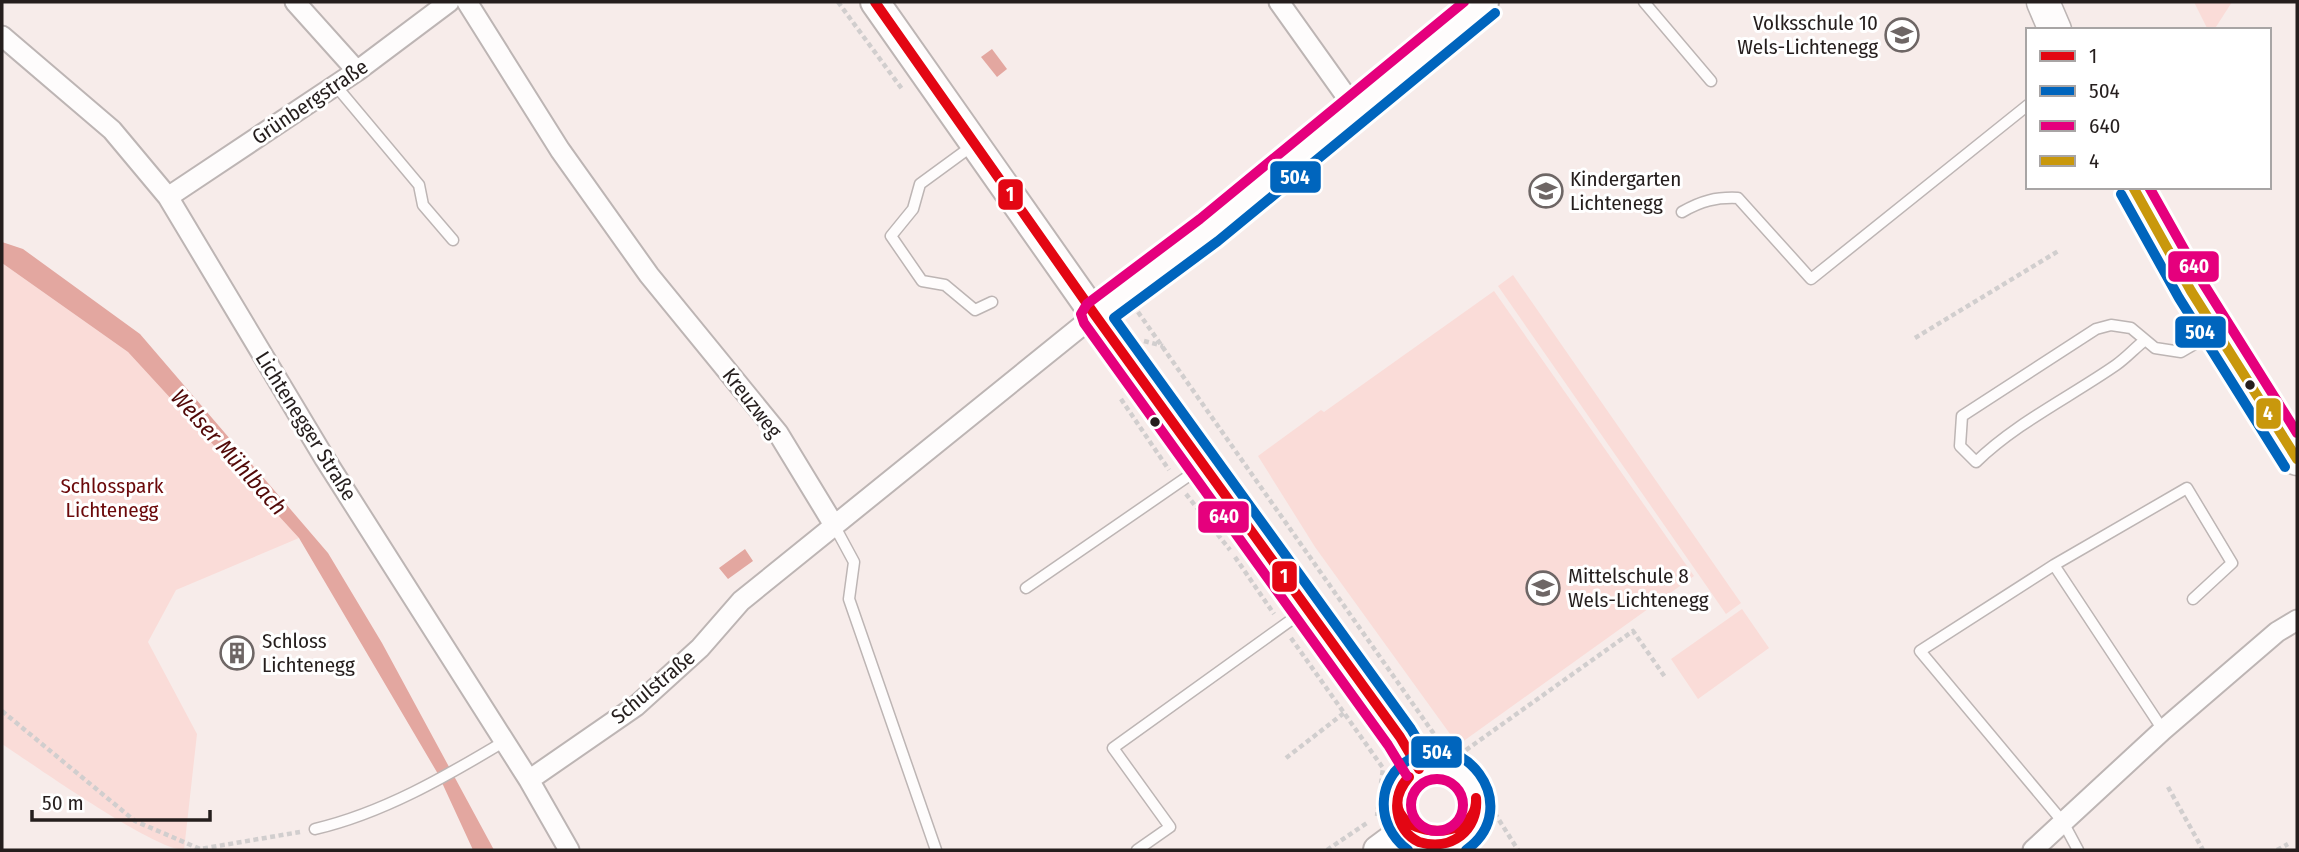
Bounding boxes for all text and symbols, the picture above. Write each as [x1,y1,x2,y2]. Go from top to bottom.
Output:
place label: Volksschule 10 Wels-Lichtenegg [1737,10,1878,60]
school or university icon: Volksschule 10 Wels-Lichtenegg [1883,16,1921,54]
legend [2026,28,2271,189]
text: 1 [2089,43,2097,69]
street label: Grünbergstraße [247,54,373,150]
text: 504 [2089,78,2120,104]
text: 640 [2089,113,2121,139]
text: 4 [2089,148,2099,174]
line badge: 504 [1269,160,1322,194]
text: 504 [1280,166,1310,189]
place label: Kindergarten Lichtenegg [1570,166,1681,216]
school or university icon: Kindergarten Lichtenegg [1527,172,1565,210]
line badge: 1 [997,178,1024,211]
text: 1 [1006,183,1014,206]
line badge: 640 [2167,250,2220,283]
text: 640 [2179,255,2209,278]
line badge: 504 [2174,315,2227,349]
text: 504 [2185,321,2215,344]
street label: Lichtenegger Straße [250,347,362,505]
street label: Kreuzweg [717,363,787,443]
unlabelled marker [2243,378,2257,392]
water label: Welser Mühlbach [165,383,293,521]
line badge: 4 [2255,397,2282,430]
text: 4 [2263,402,2273,425]
unlabelled marker [1148,415,1162,429]
park label: Schlosspark Lichtenegg [60,473,164,523]
line badge: 640 [1197,500,1250,534]
text: 640 [1209,505,1239,528]
line badge: 1 [1271,560,1298,593]
place label: Mittelschule 8 Wels-Lichtenegg [1568,563,1709,613]
text: 1 [1280,565,1288,588]
school or university icon: Mittelschule 8 Wels-Lichtenegg [1524,569,1562,607]
place label: Schloss Lichtenegg [262,628,355,678]
building icon: Schloss Lichtenegg [218,634,256,672]
street label: Schulstraße [606,644,700,730]
line badge: 504 [1410,735,1463,769]
text: 504 [1422,741,1452,764]
scale bar [32,778,210,822]
text: 50 m [42,790,84,816]

